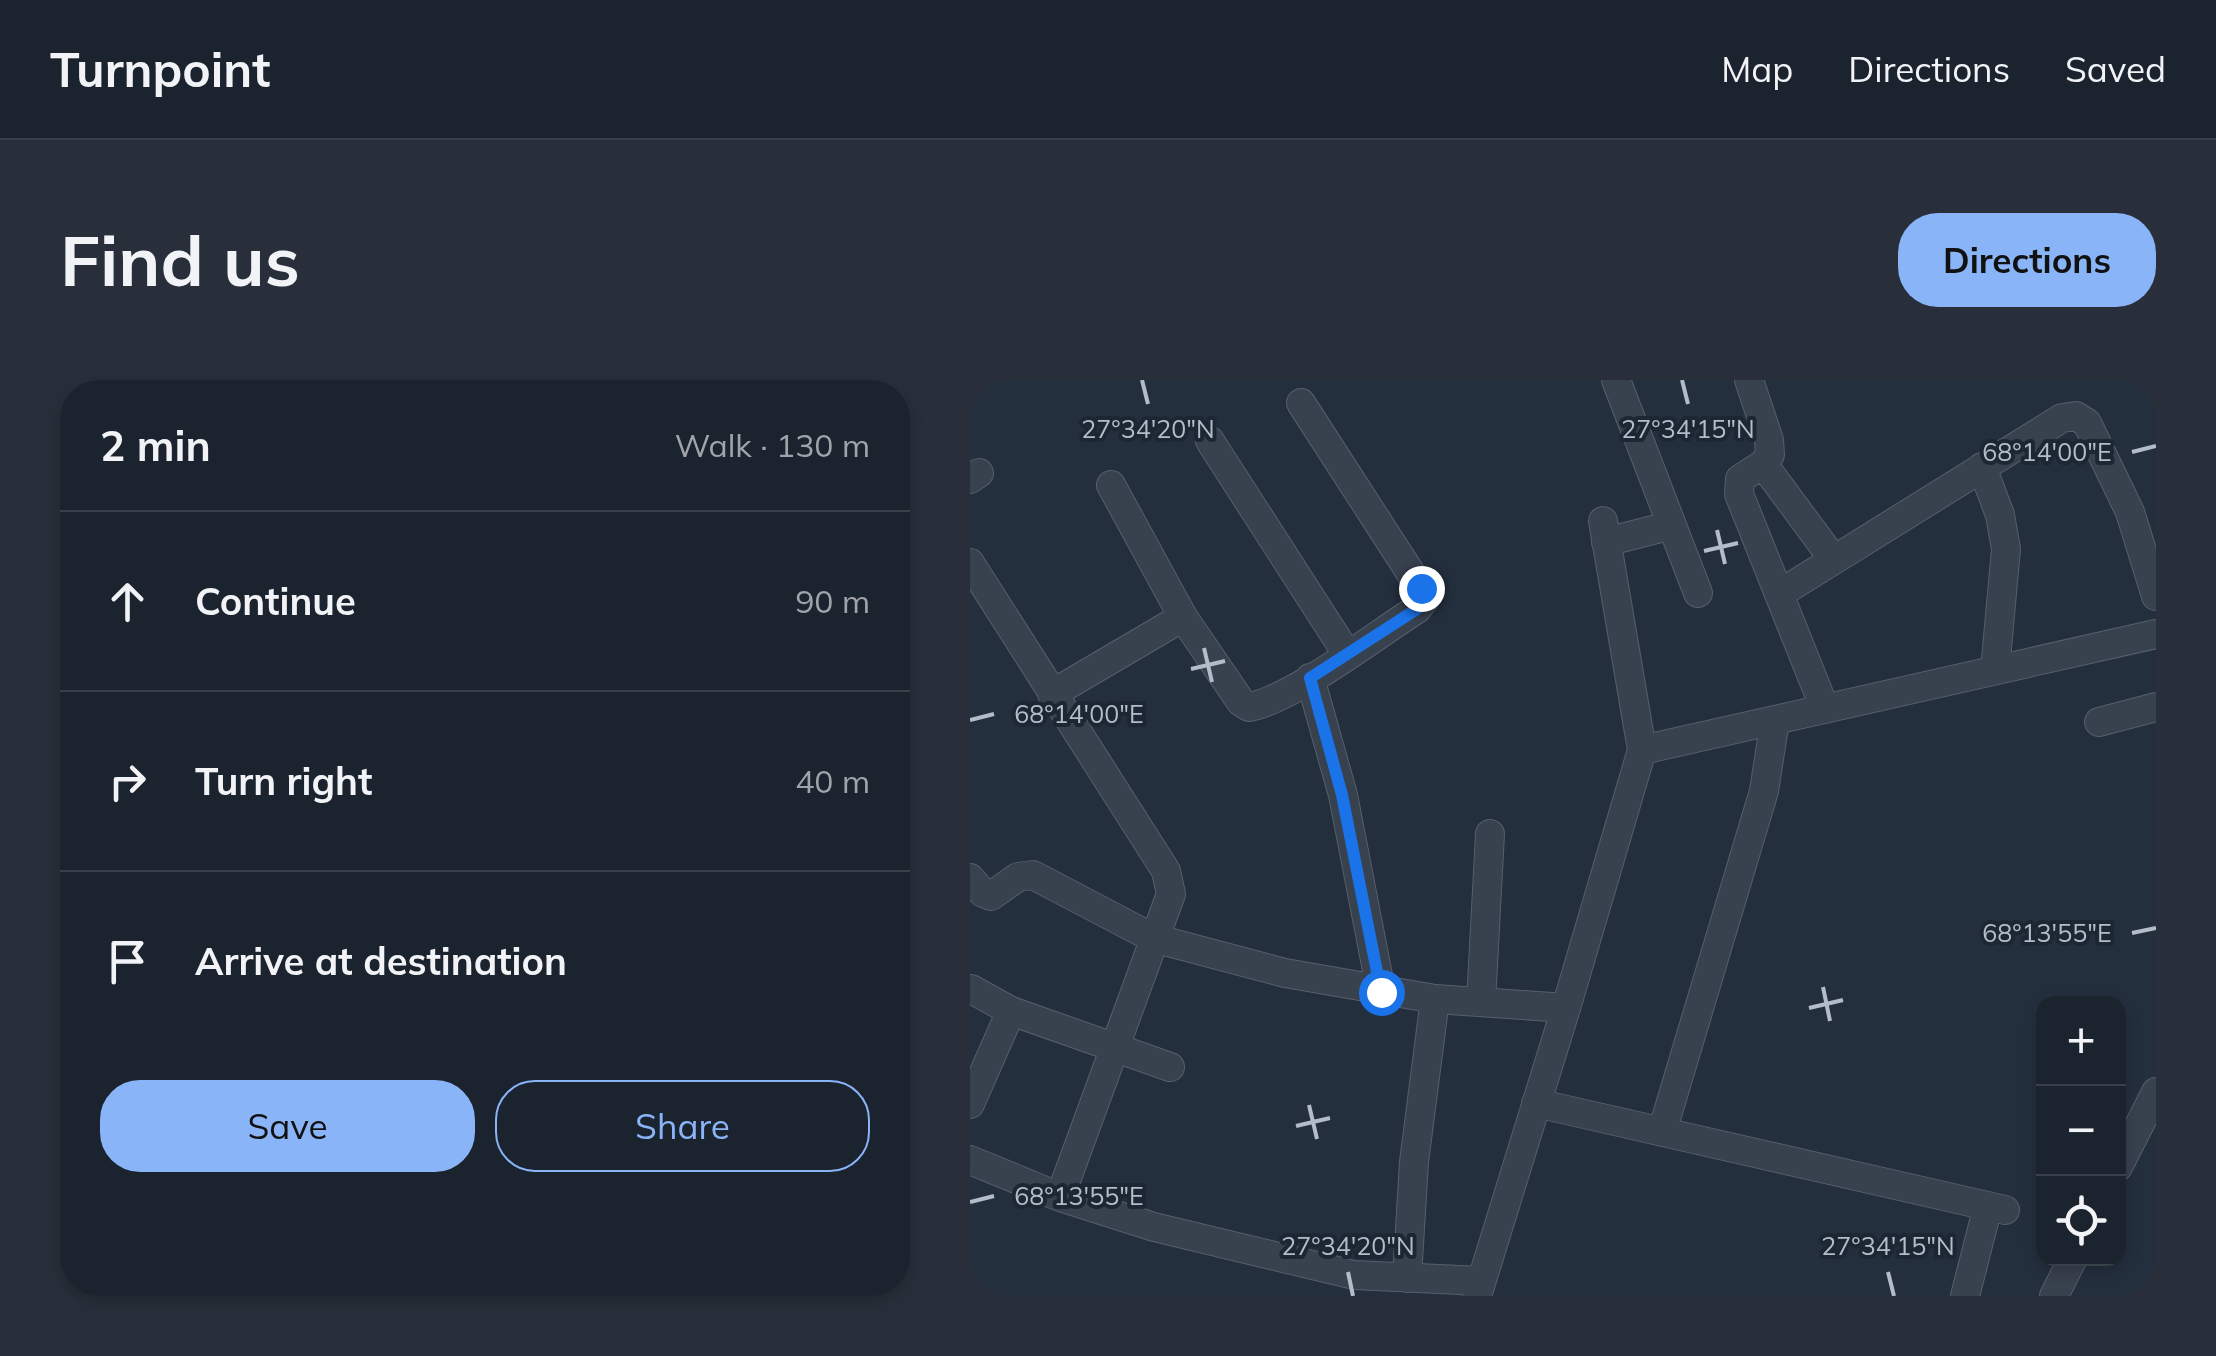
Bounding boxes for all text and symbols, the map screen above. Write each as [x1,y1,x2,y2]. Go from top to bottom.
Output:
text: Turnpoint [50,39,270,99]
text: Map [1721,47,1793,91]
text: Directions [1848,47,2010,91]
text: Saved [2065,47,2166,91]
button: Directions [1898,213,2156,307]
text: Find us [60,216,300,304]
text: 27°34'20"N [1081,413,1215,444]
text: 27°34'15"N [1621,413,1755,444]
text: 2 min [100,419,211,472]
text: Walk · 130 m [675,425,870,465]
text: 68°14'00"E [1982,436,2112,467]
route end [1399,566,1445,612]
icon: ahead [100,574,155,629]
text: Continue [195,577,356,625]
text: 90 m [795,581,870,621]
text: 68°14'00"E [1014,698,1144,729]
icon: right [100,754,155,809]
text: Turn right [195,757,372,805]
text: 40 m [795,761,870,801]
text: 68°13'55"E [1982,917,2112,948]
icon: arrive [100,934,155,989]
text: Arrive at destination [195,937,567,985]
route start [1359,970,1405,1016]
map controls [2036,996,2126,1266]
button: + [2036,996,2126,1086]
button: Save [100,1080,475,1172]
button: Share [495,1080,870,1172]
button: − [2036,1086,2126,1176]
button: locate [2036,1176,2126,1266]
text: 68°13'55"E [1014,1180,1144,1211]
text: 27°34'20"N [1281,1230,1415,1261]
text: 27°34'15"N [1821,1230,1955,1261]

